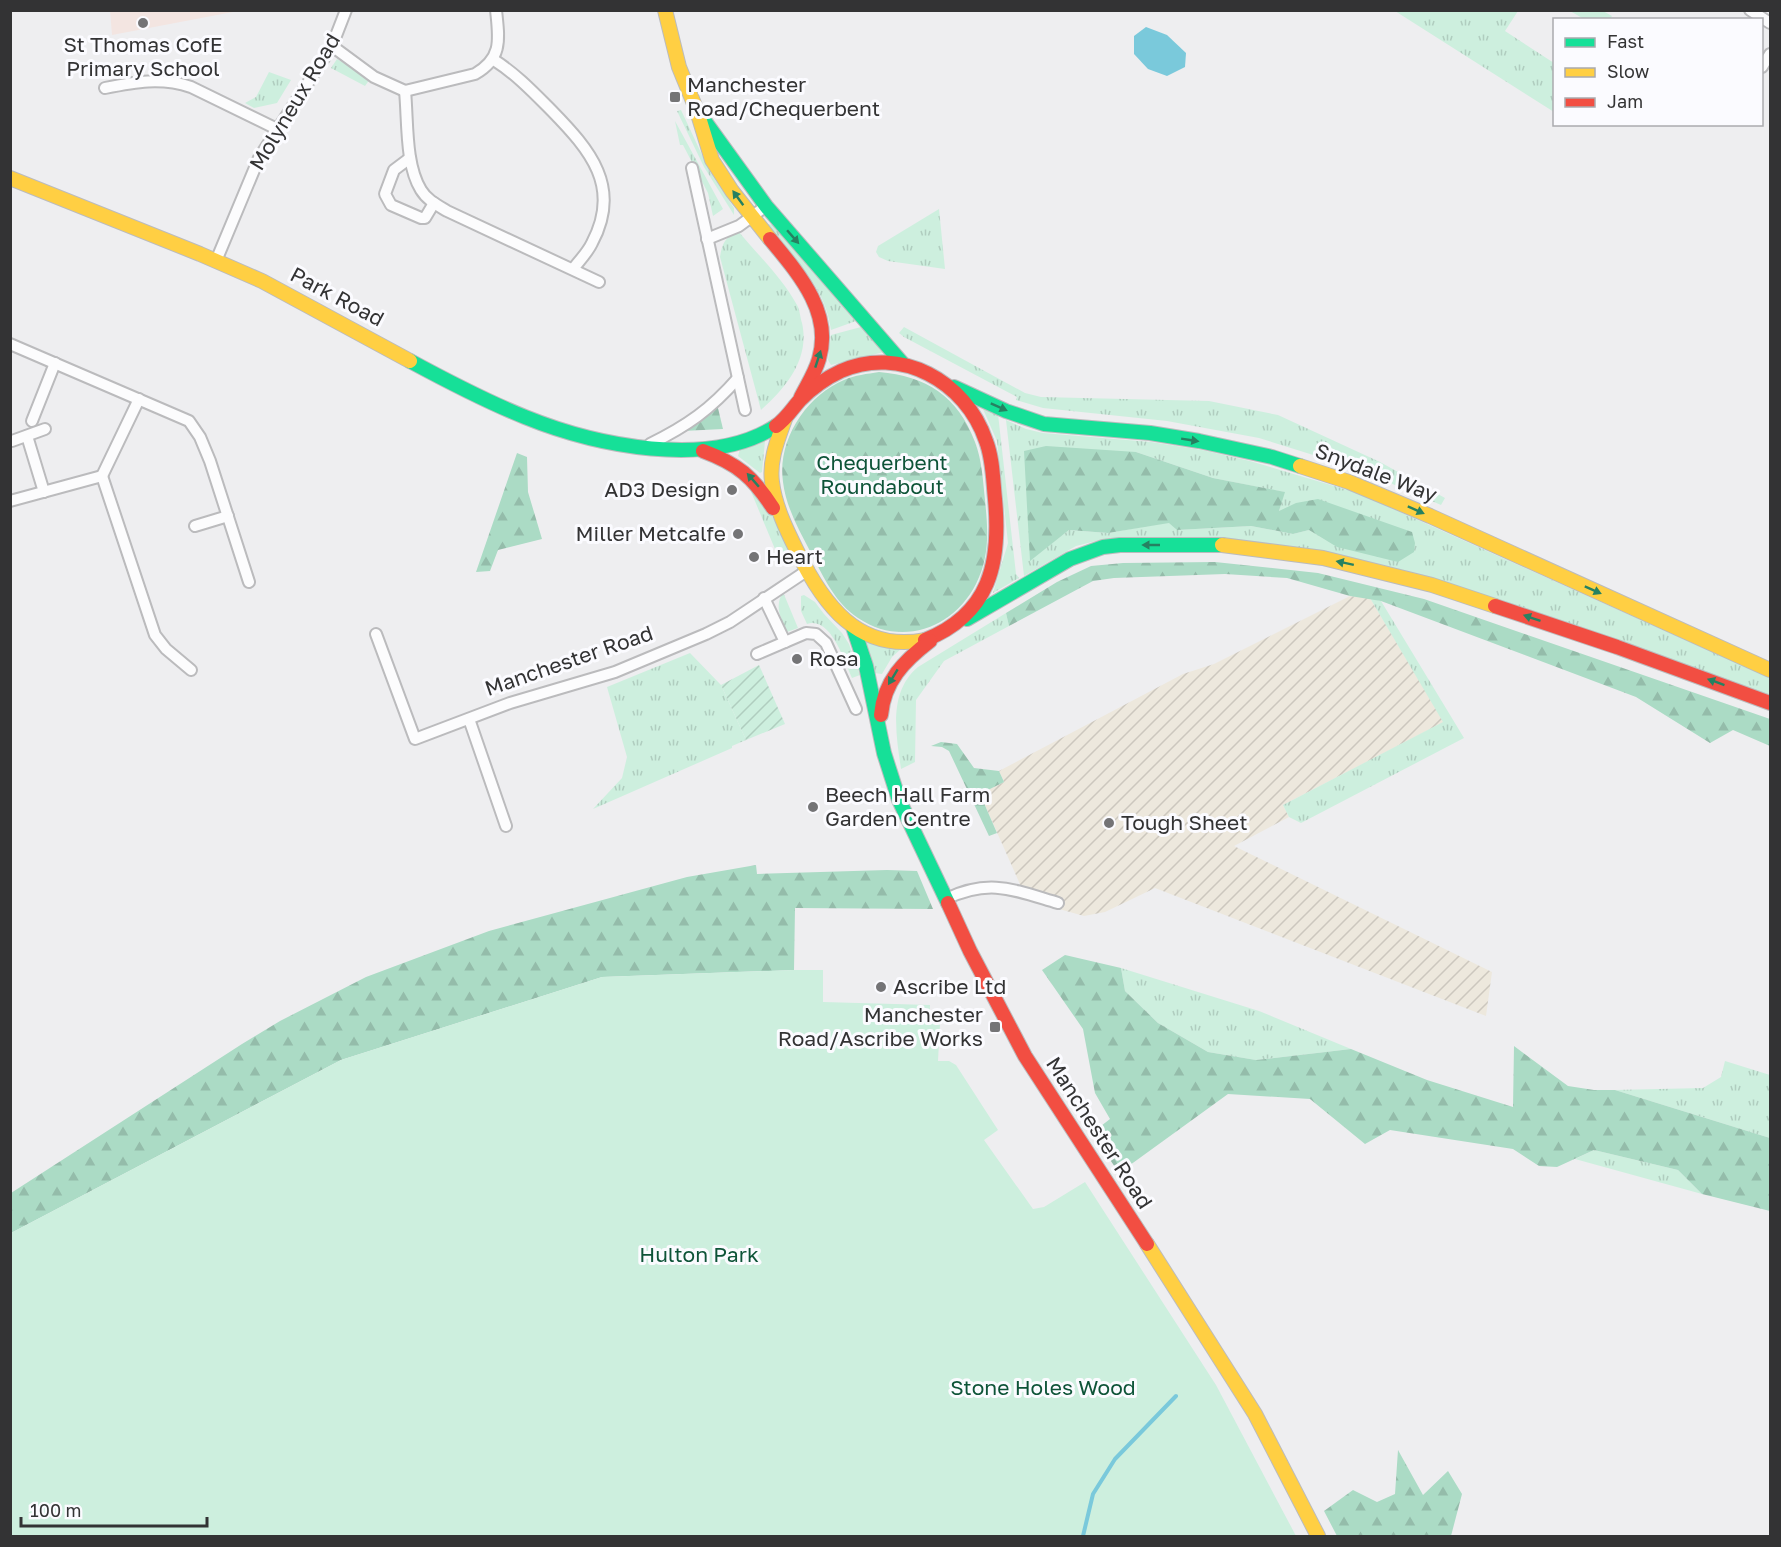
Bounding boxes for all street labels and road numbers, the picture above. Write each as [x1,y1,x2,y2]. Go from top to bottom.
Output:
street label: Molyneux Road [243,28,345,175]
street label: Park Road [286,261,389,332]
street label: Snydale Way [1312,437,1441,507]
street label: Manchester Road [481,619,656,701]
street label: Manchester Road [1041,1052,1159,1213]

